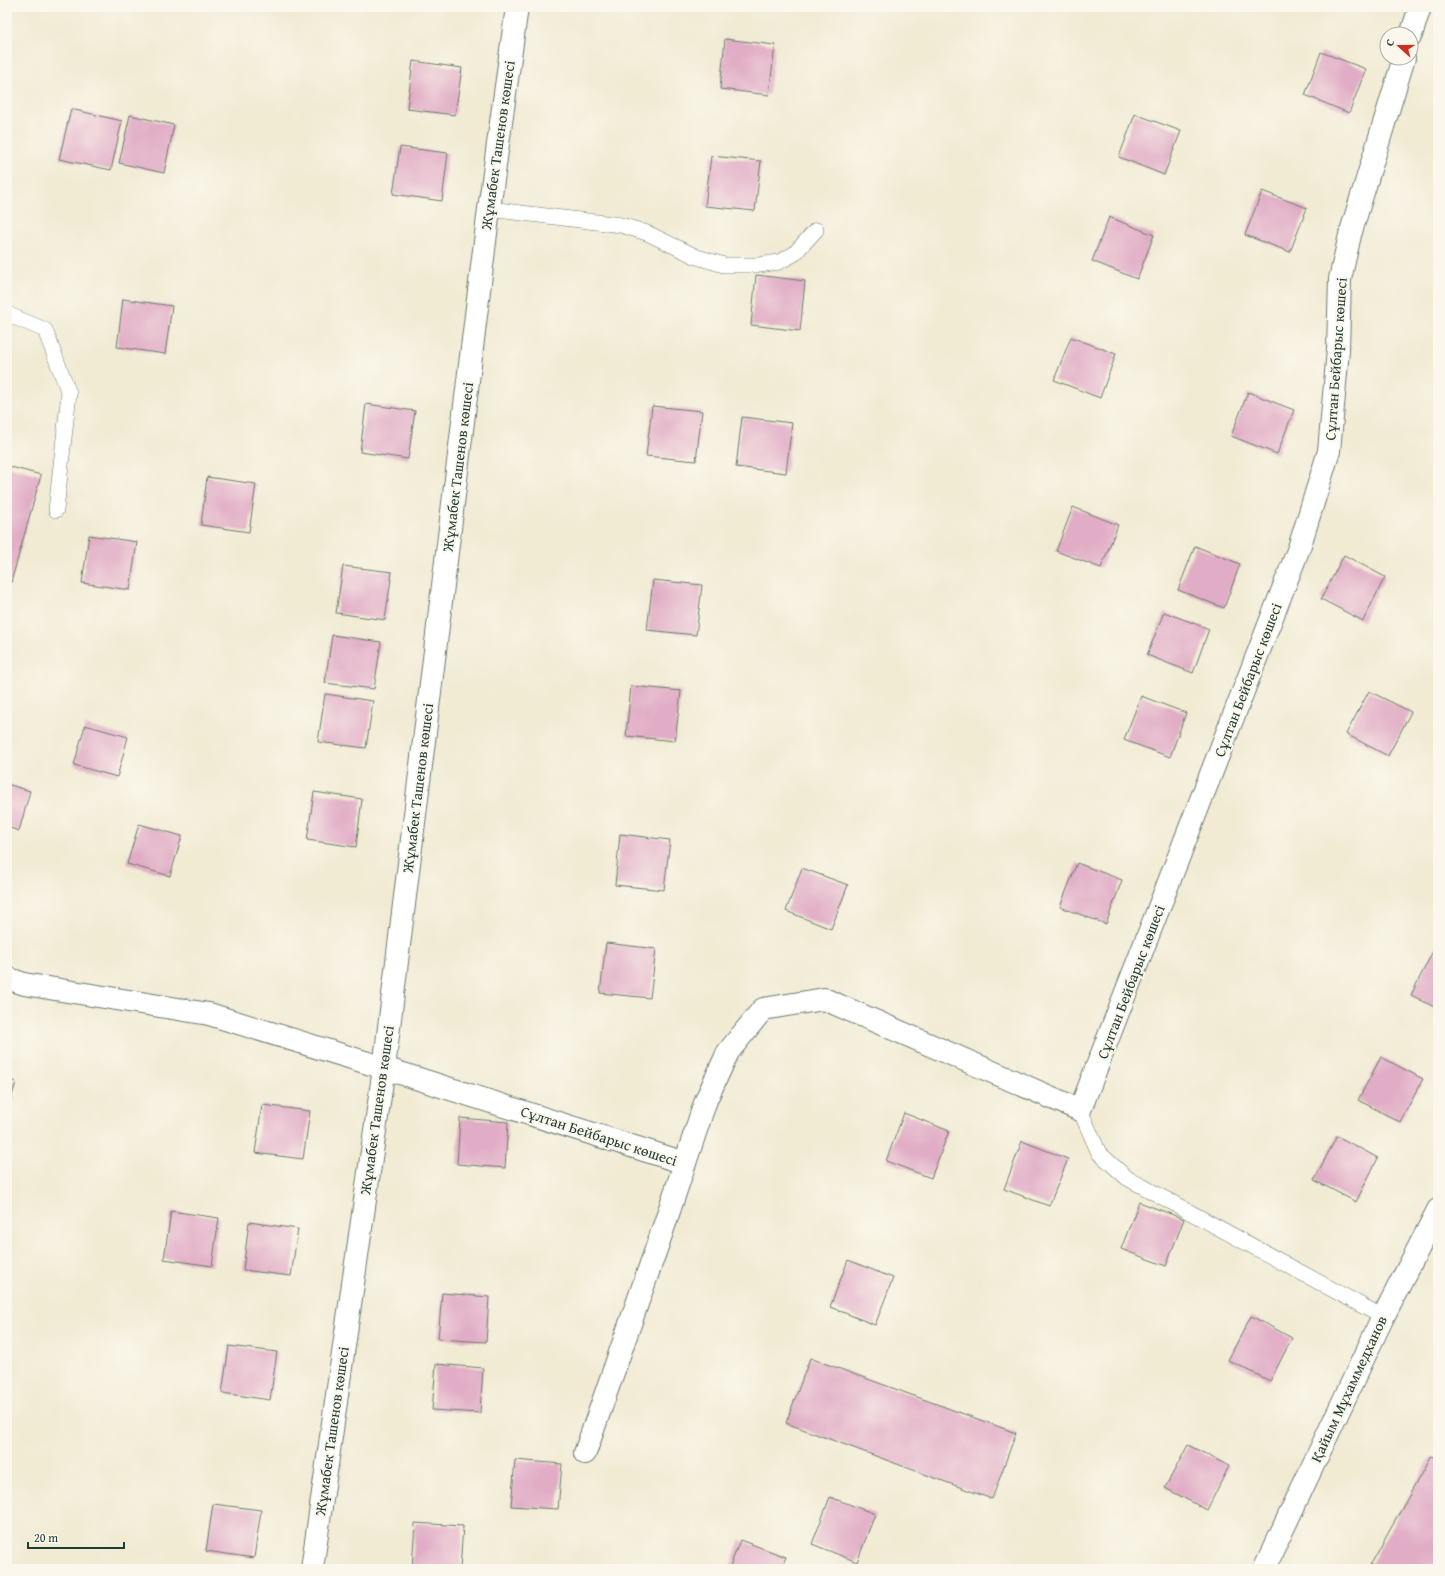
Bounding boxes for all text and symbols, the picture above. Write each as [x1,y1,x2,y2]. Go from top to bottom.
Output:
north arrow [1379,26,1419,66]
text: С [1381,37,1398,48]
street label: Жұмабек Ташенов көшесі [475,59,520,232]
street label: Сұлтан Бейбарыс көшесі [1319,277,1352,441]
street label: Жұмабек Ташенов көшесі [437,381,478,554]
street label: Сұлтан Бейбарыс көшесі [1208,600,1287,760]
street label: Жұмабек Ташенов көшесі [397,702,438,875]
street label: Сұлтан Бейбарыс көшесі [1091,902,1170,1062]
street label: Жұмабек Ташенов көшесі [354,1024,399,1197]
street label: Сұлтан Бейбарыс көшесі [518,1100,680,1171]
street label: Қайым Мұхаммедханов [1305,1312,1392,1466]
street label: Жұмабек Ташенов көшесі [309,1345,354,1518]
scale bar [28,1524,124,1550]
text: 20 m [34,1529,58,1546]

